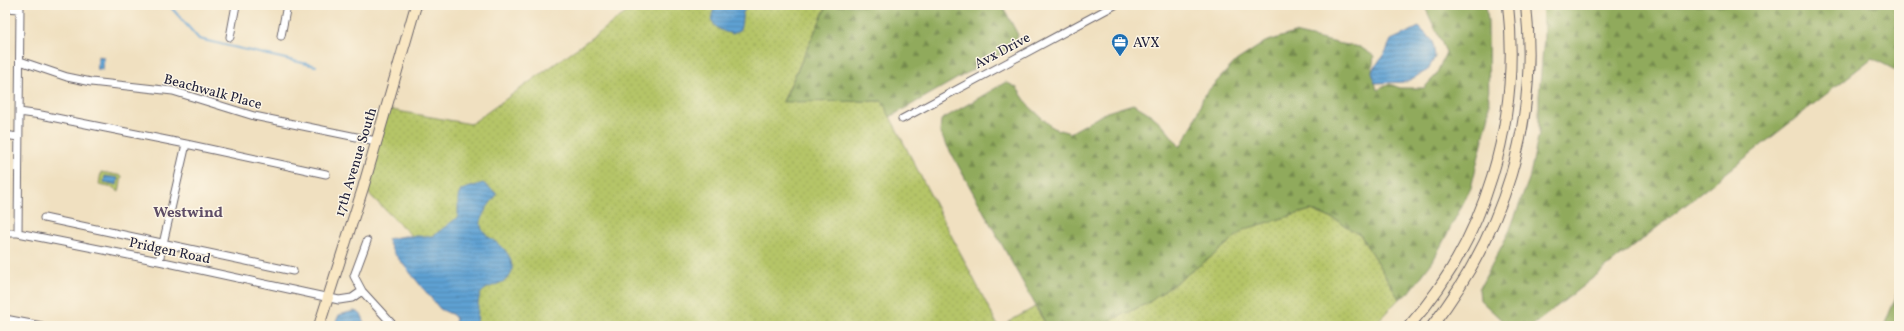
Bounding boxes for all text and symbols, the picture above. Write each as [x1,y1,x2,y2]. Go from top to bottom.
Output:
street label: Avx Drive [971,29,1034,74]
office icon: AVX [1110,32,1130,57]
place label: AVX [1133,34,1160,53]
street label: Beachwalk Place [162,70,264,115]
street label: 17th Avenue South [331,106,382,219]
district label: Westwind [153,203,223,224]
street label: Pridgen Road [127,234,212,269]

